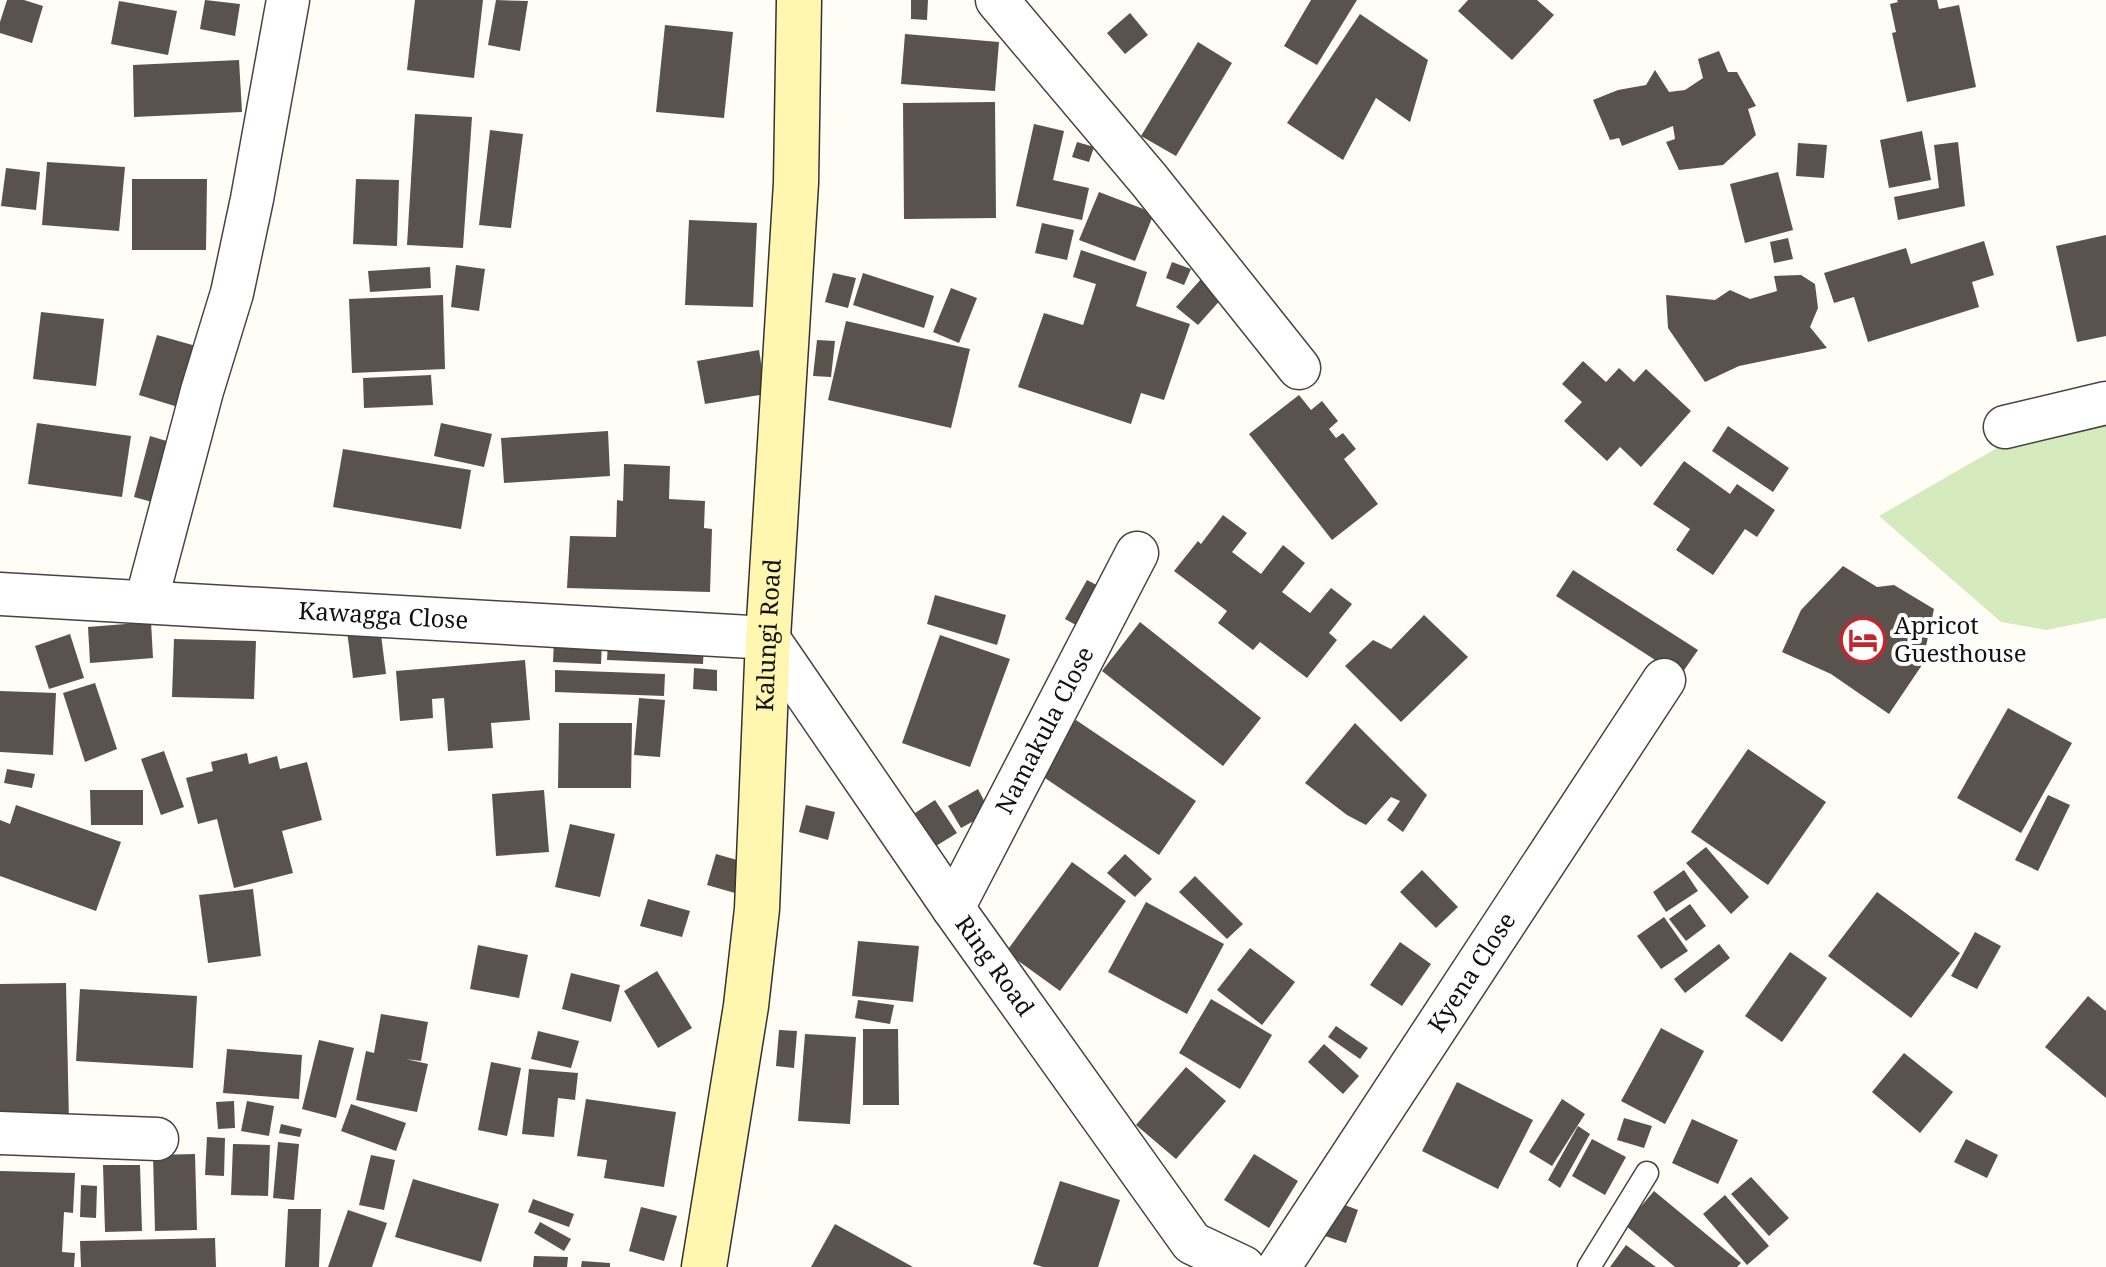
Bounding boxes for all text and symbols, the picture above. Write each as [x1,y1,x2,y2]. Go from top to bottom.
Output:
street label: Kalungi Road [747,557,788,712]
street label: Kawagga Close [298,593,469,636]
place label: Apricot Guesthouse [1894,608,2026,669]
hotel icon: Apricot Guesthouse [1839,616,1887,664]
street label: Namakula Close [987,640,1101,819]
street label: Kyena Close [1419,905,1522,1038]
street label: Ring Road [949,909,1043,1022]

